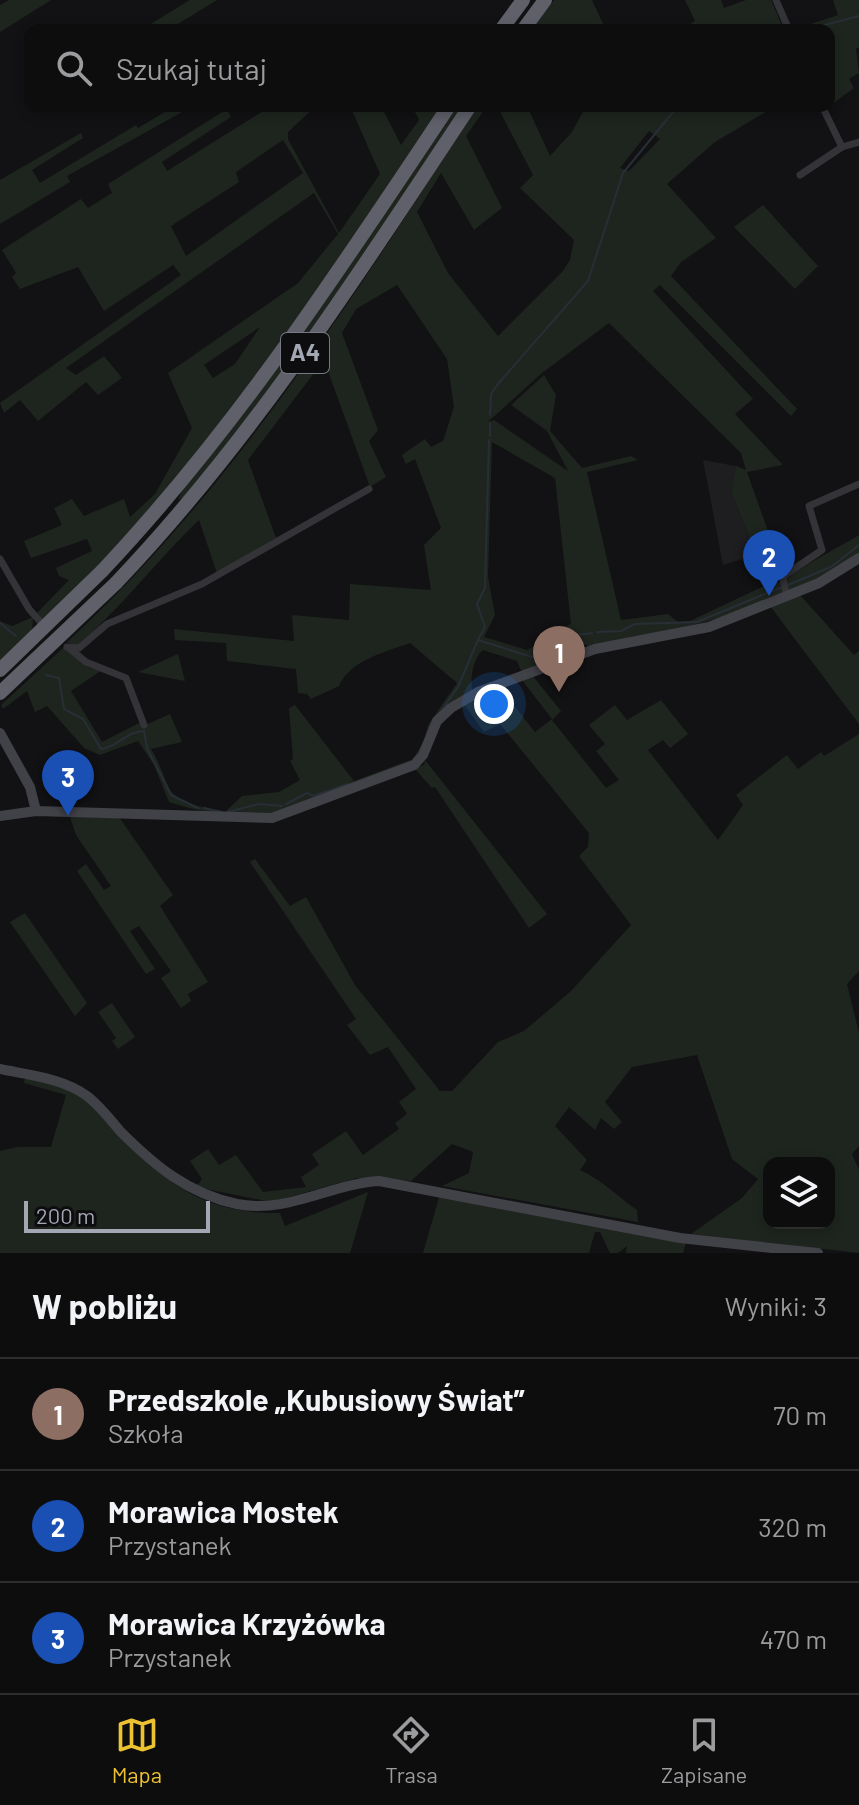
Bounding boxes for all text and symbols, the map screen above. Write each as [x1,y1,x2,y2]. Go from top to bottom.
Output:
search box [24,24,835,112]
icon: search [52,46,96,90]
text: Szukaj tutaj [116,50,267,86]
road number: A4 [281,333,329,373]
pin: 2 [743,530,795,596]
pin: 1 [533,626,585,692]
your location [474,684,514,724]
pin: 3 [42,750,94,816]
map controls [763,1157,835,1229]
button: layers [763,1157,835,1229]
scale bar [24,1197,210,1233]
text: 200 m [36,1202,95,1228]
text: W pobliżu [32,1285,177,1326]
text: Wyniki: 3 [725,1290,827,1321]
text: Przedszkole „Kubusiowy Świat” [108,1381,525,1417]
text: 1 [53,1399,63,1430]
text: 70 m [773,1399,827,1430]
text: Szkoła [108,1417,184,1448]
text: Morawica Mostek [108,1493,339,1529]
text: 2 [51,1511,65,1542]
text: 320 m [758,1511,827,1542]
text: Przystanek [108,1529,232,1560]
text: Morawica Krzyżówka [108,1605,385,1641]
text: 3 [51,1623,65,1654]
text: 470 m [760,1623,827,1654]
text: Przystanek [108,1641,232,1672]
tab: Mapa [112,1713,162,1787]
tab: Trasa [385,1713,438,1787]
tab: Zapisane [661,1713,747,1787]

